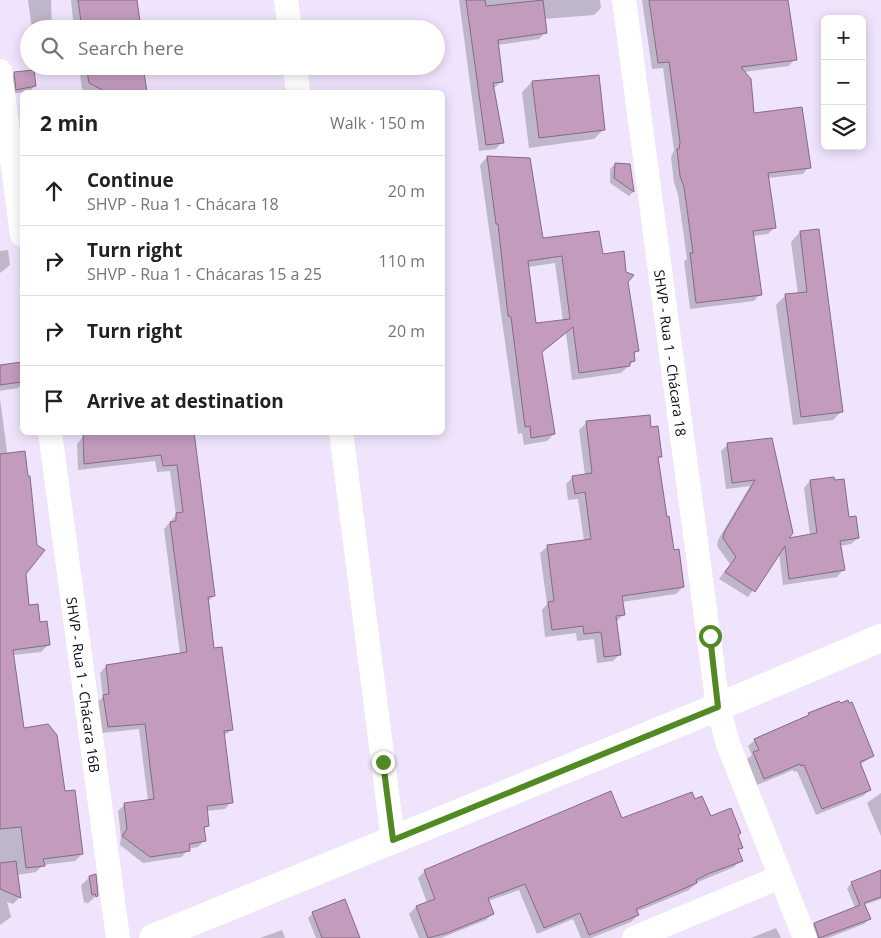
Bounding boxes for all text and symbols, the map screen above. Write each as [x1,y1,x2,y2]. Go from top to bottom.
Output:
map controls [821,15,866,150]
button: + [821,15,866,60]
search box [20,20,445,75]
icon: search [38,34,66,62]
text: Search here [78,35,184,61]
button: − [821,60,866,105]
button: layers [821,105,866,150]
text: 2 min [40,109,98,137]
text: Walk · 150 m [330,112,425,134]
text: Continue [87,167,174,193]
icon: ahead [40,177,68,205]
text: 20 m [388,180,425,202]
text: SHVP - Rua 1 - Chácara 18 [87,193,279,215]
text: Turn right [87,237,182,263]
icon: right [40,247,68,275]
text: 110 m [379,250,425,272]
text: SHVP - Rua 1 - Chácaras 15 a 25 [87,263,322,285]
street label: SHVP - Rua 1 - Chácara 18 [650,268,691,437]
icon: right [40,317,68,345]
text: Turn right [87,318,182,344]
text: 20 m [388,320,425,342]
icon: arrive [40,387,68,415]
text: Arrive at destination [87,388,284,414]
street label: SHVP - Rua 1 - Chácara 16B [63,596,105,774]
route start [699,625,722,648]
route end [372,751,395,774]

